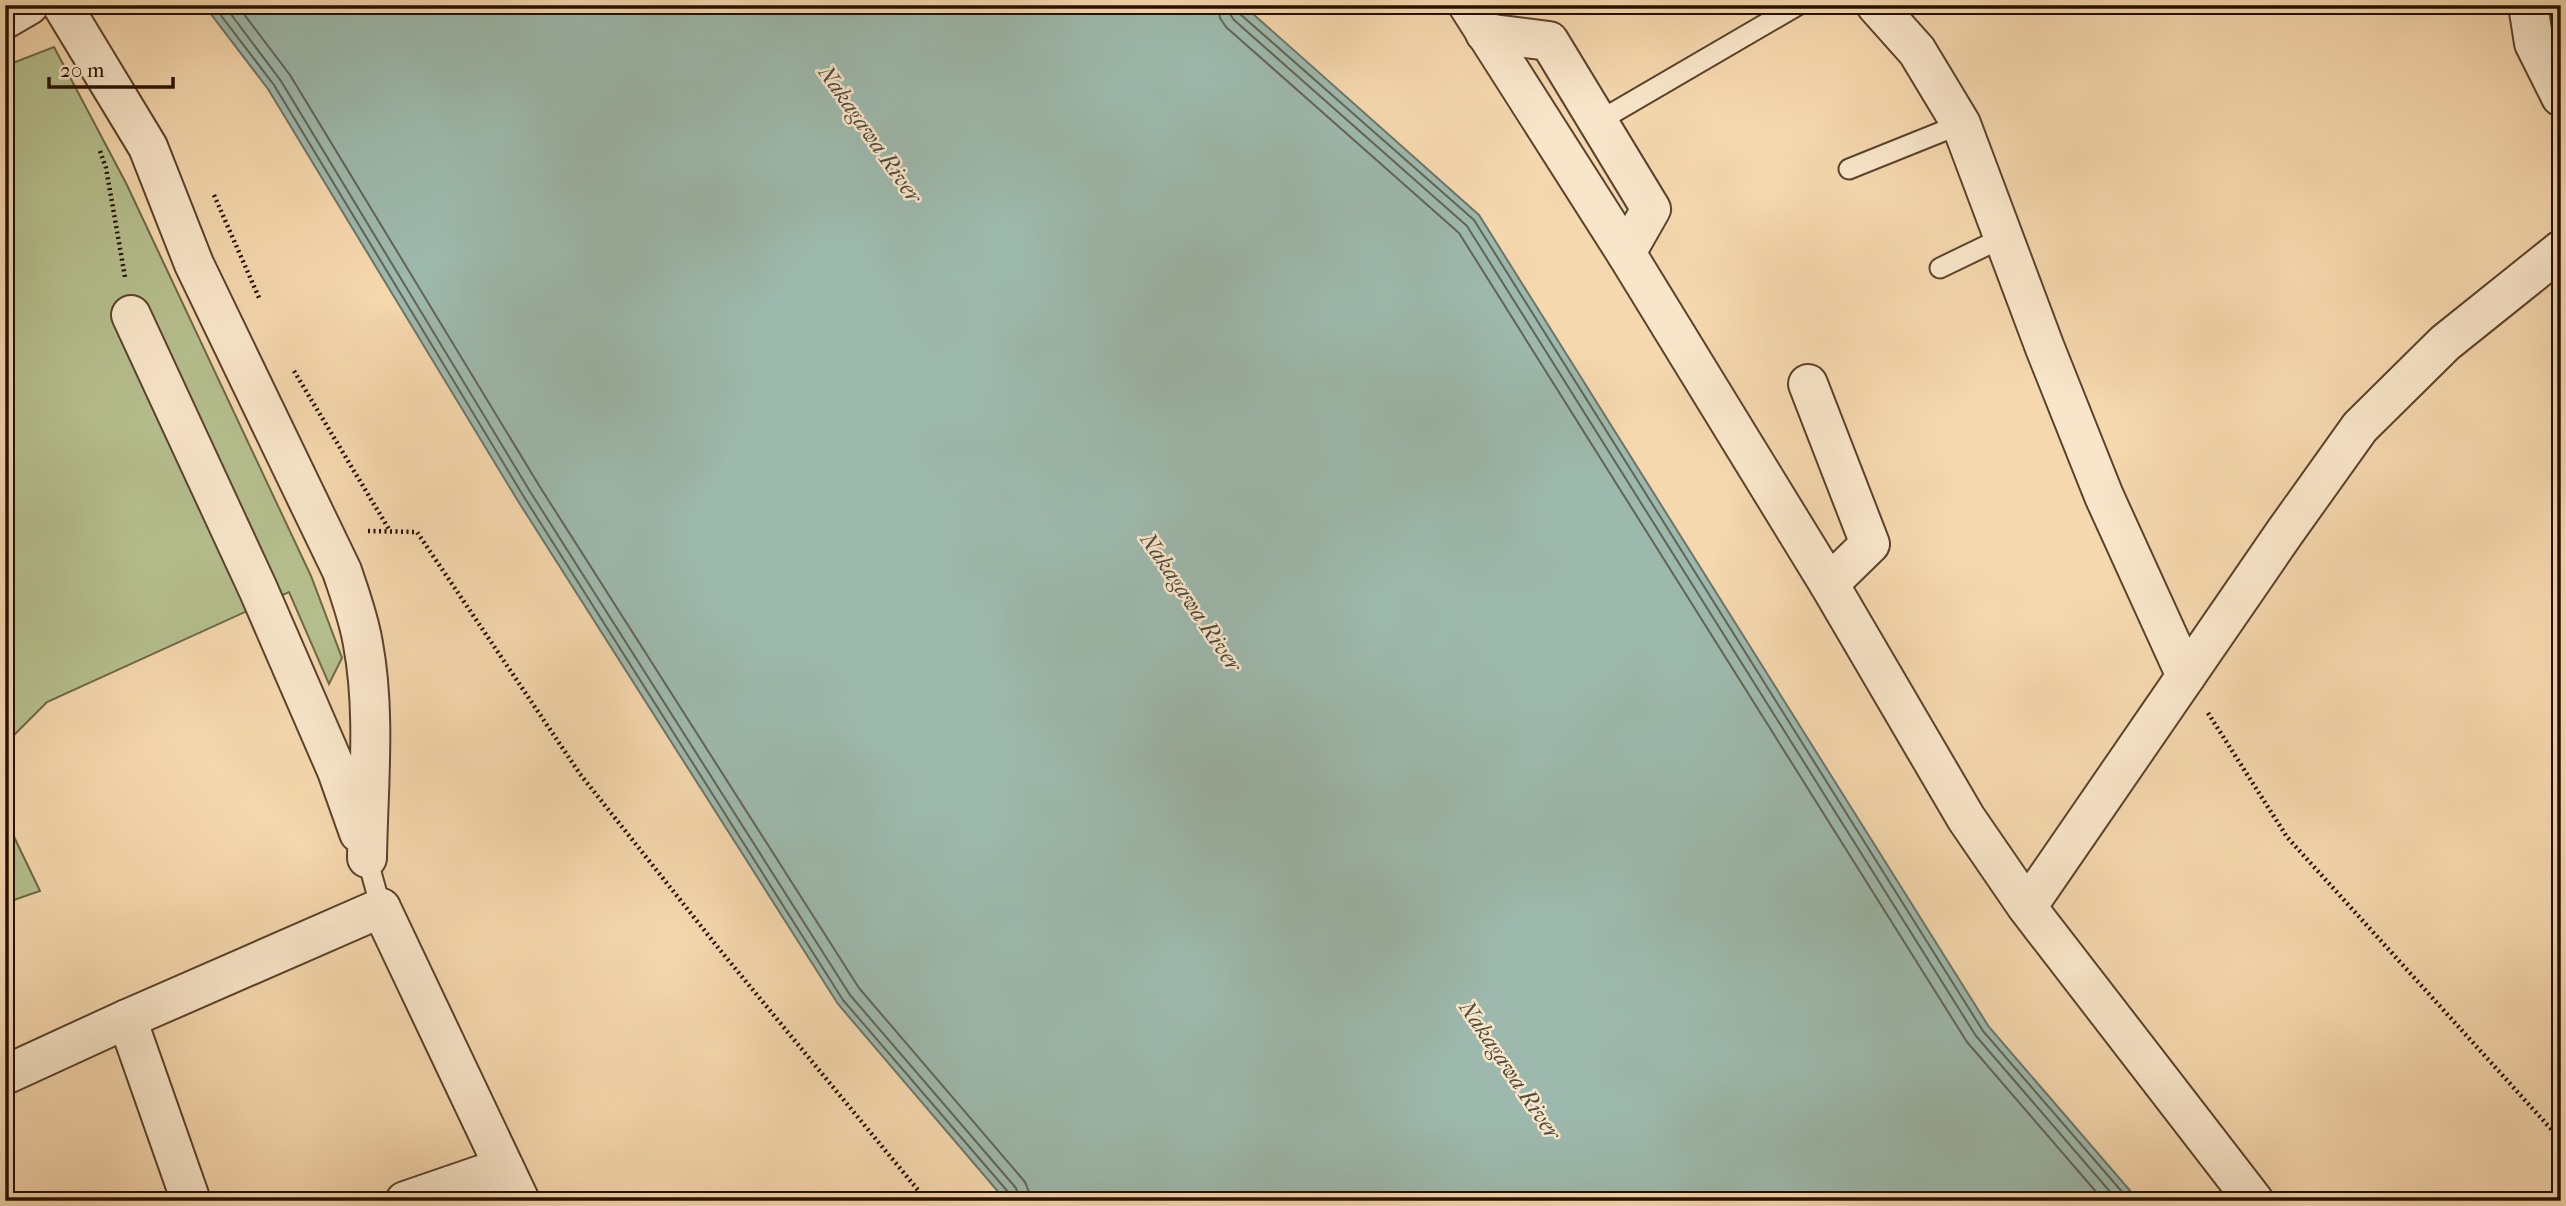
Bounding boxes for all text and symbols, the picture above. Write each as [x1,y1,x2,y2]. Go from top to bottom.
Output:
scale bar [49,46,173,90]
text: 20 m [60,58,105,82]
water label: Nakagawa River [812,59,928,209]
water label: Nakagawa River [1134,526,1248,678]
water label: Nakagawa River [1453,994,1567,1146]

